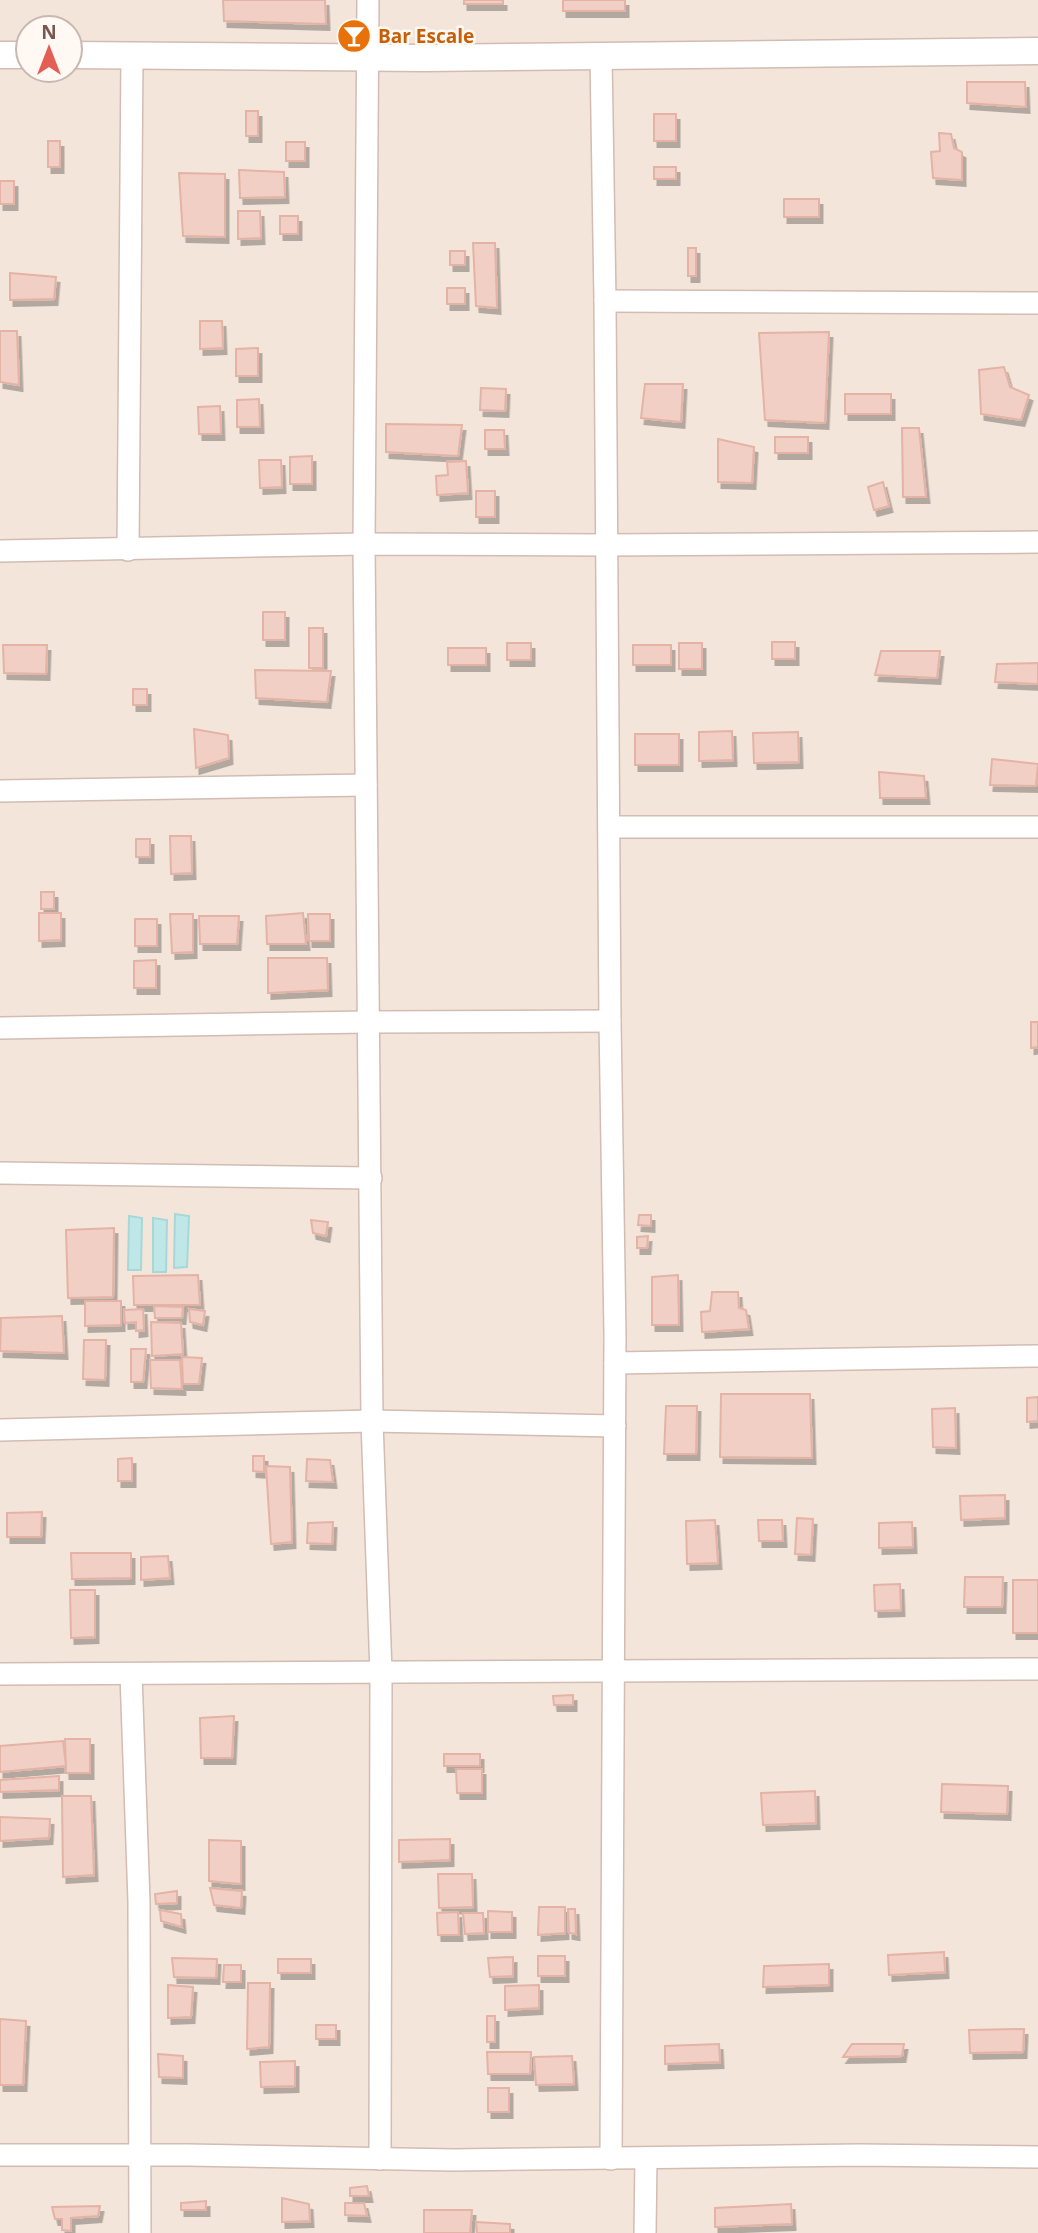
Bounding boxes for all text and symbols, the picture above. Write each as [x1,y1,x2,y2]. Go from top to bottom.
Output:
north arrow [14,14,84,84]
bar icon: Bar Escale [335,17,373,55]
text: N [41,19,57,45]
place label: Bar Escale [378,23,474,49]

